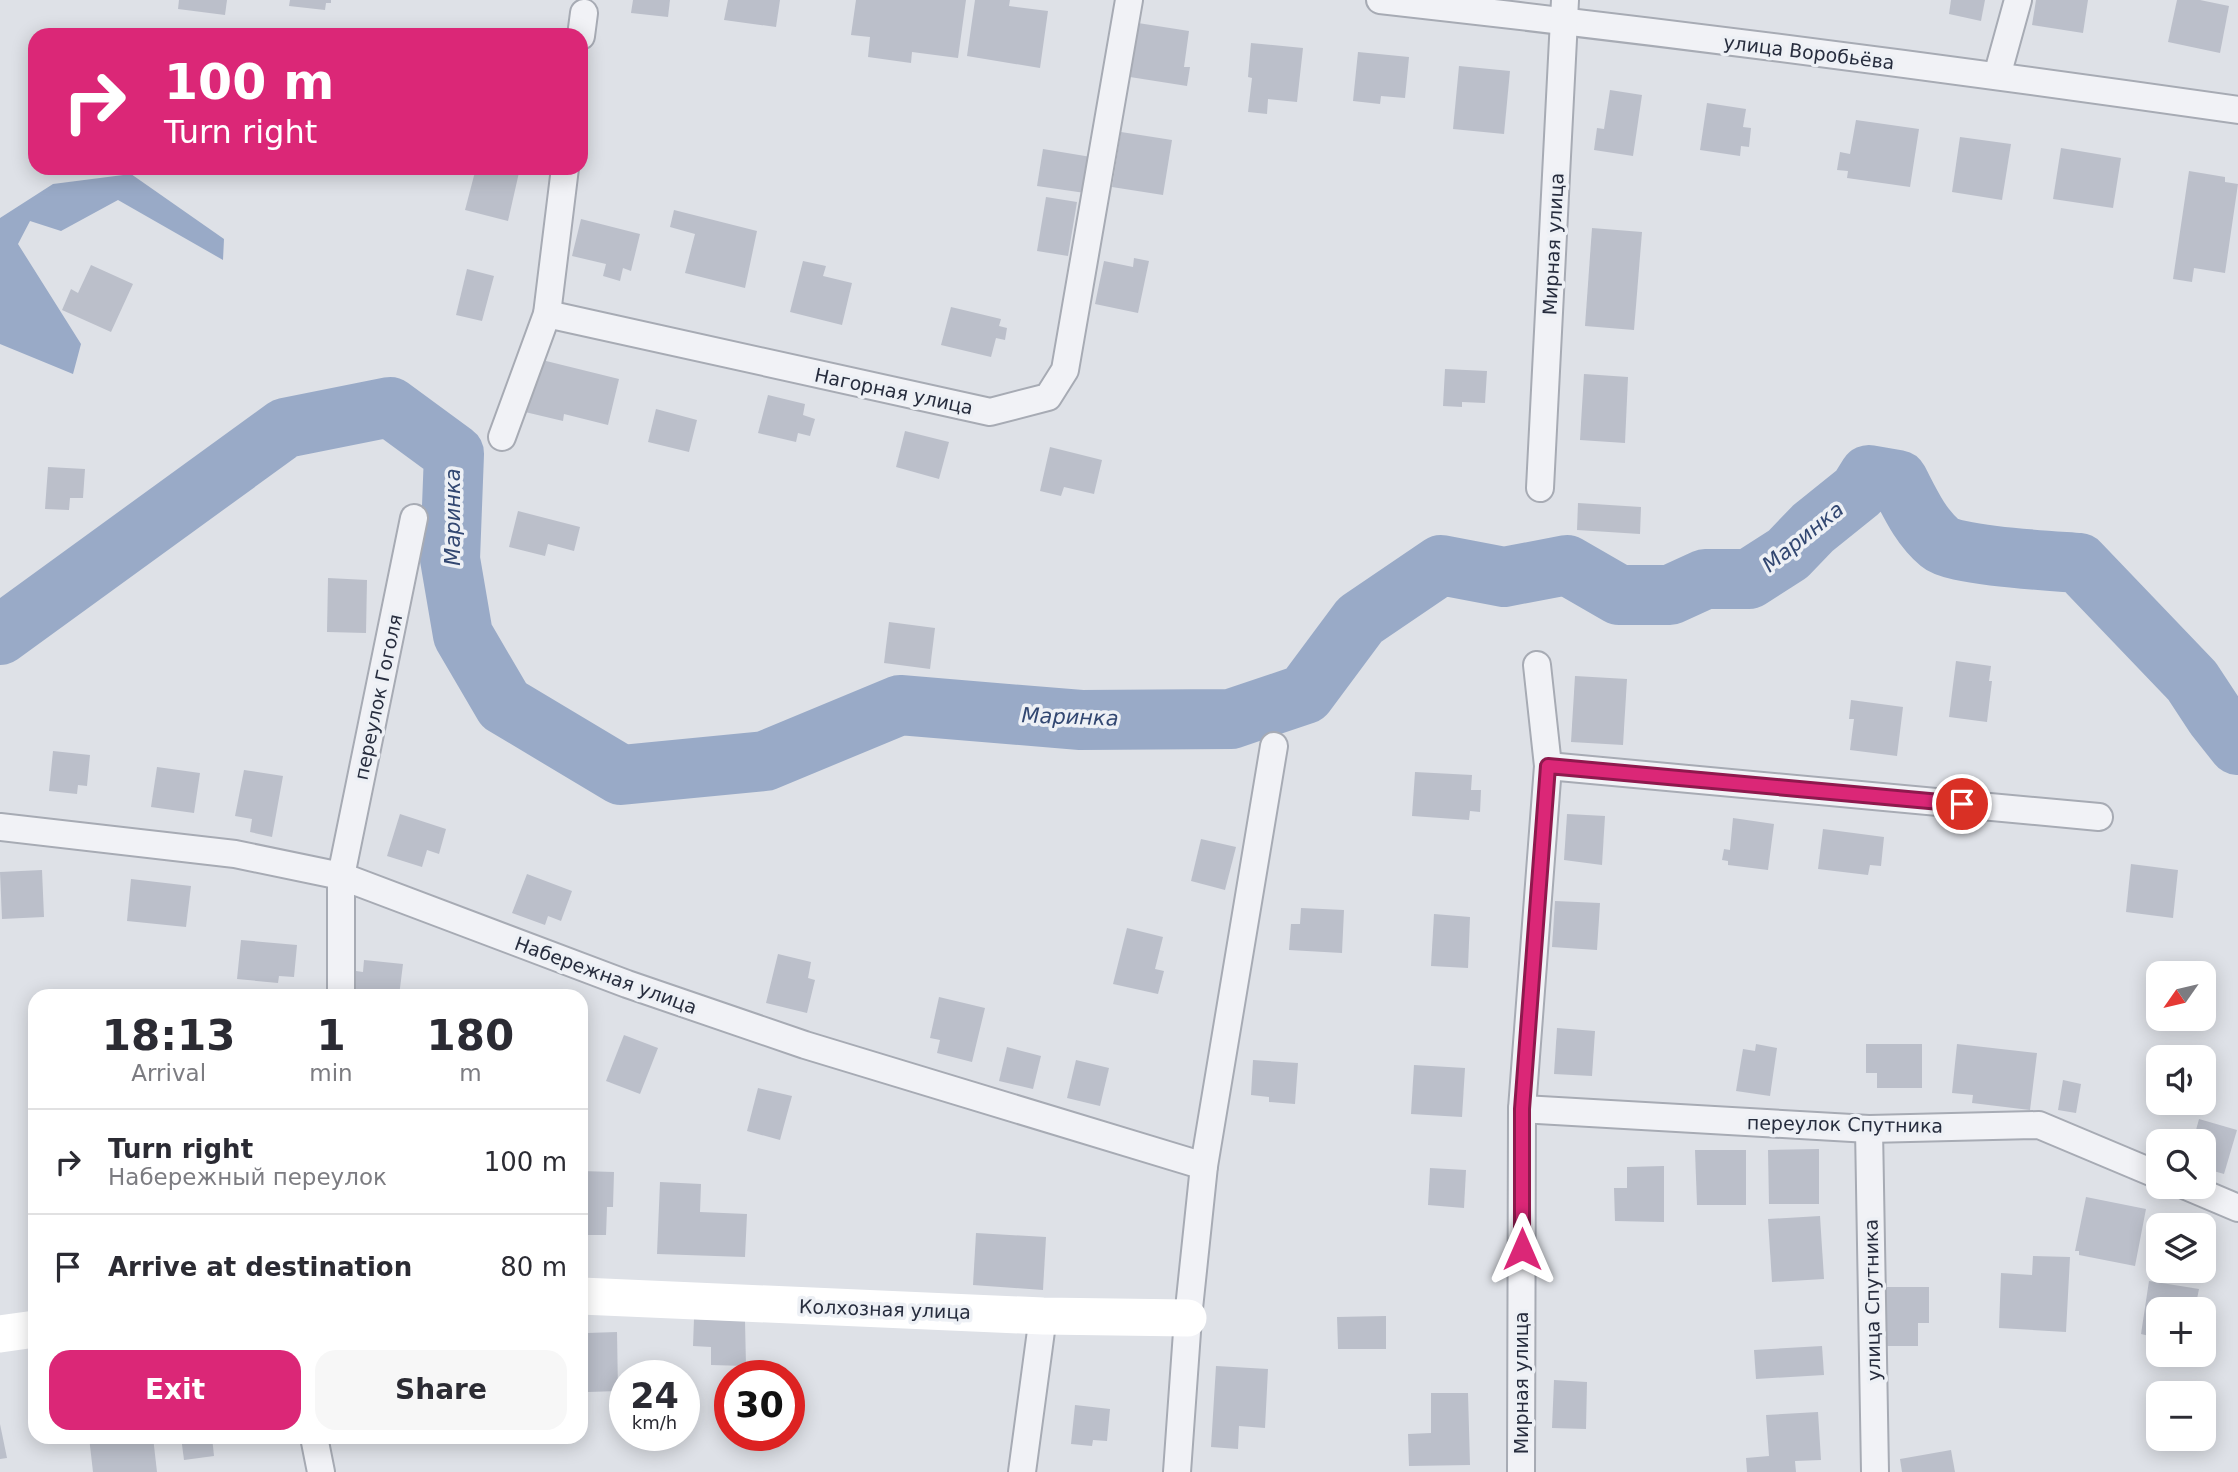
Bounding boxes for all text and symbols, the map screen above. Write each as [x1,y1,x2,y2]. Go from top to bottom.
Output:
street label: улица Воробьёва [1722,31,1896,73]
text: 100 m [164,54,334,111]
icon: right [49,56,140,147]
text: Turn right [164,113,317,151]
street label: Мирная улица [1538,172,1568,316]
street label: Нагорная улица [813,363,975,419]
water label: Маринка [441,468,465,566]
water label: Маринка [1758,497,1848,577]
street label: переулок Гоголя [350,612,406,782]
water label: Маринка [1021,703,1119,731]
pin [1932,774,1992,834]
icon: arrive [1943,785,1981,823]
street label: Набережная улица [512,932,700,1018]
north arrow [2146,961,2216,1031]
map controls [2146,961,2216,1451]
text: 18:13 [102,1011,236,1060]
text: 1 [316,1011,346,1060]
text: 180 [427,1011,514,1060]
button: sound [2146,1045,2216,1115]
text: Arrival [131,1060,206,1086]
text: min [309,1060,353,1086]
text: m [459,1060,482,1086]
street label: переулок Спутника [1747,1111,1943,1137]
button: search [2146,1129,2216,1199]
text: Turn right [108,1134,253,1164]
icon: right [49,1143,87,1181]
text: 100 m [484,1147,567,1177]
text: Набережный переулок [108,1164,387,1190]
position arrow [1485,1212,1559,1286]
button: layers [2146,1213,2216,1283]
street label: улица Спутника [1860,1219,1884,1381]
icon: arrive [49,1248,87,1286]
text: Arrive at destination [108,1252,412,1282]
text: 80 m [500,1252,567,1282]
street label: Колхозная улица [799,1295,971,1323]
button: + [2146,1297,2216,1367]
street label: Мирная улица [1510,1312,1532,1454]
button: Exit [49,1350,301,1430]
button: Share [315,1350,567,1430]
speed limit sign: 30 [714,1360,805,1451]
text: 24 [630,1376,679,1416]
button: − [2146,1381,2216,1451]
text: km/h [632,1412,677,1433]

